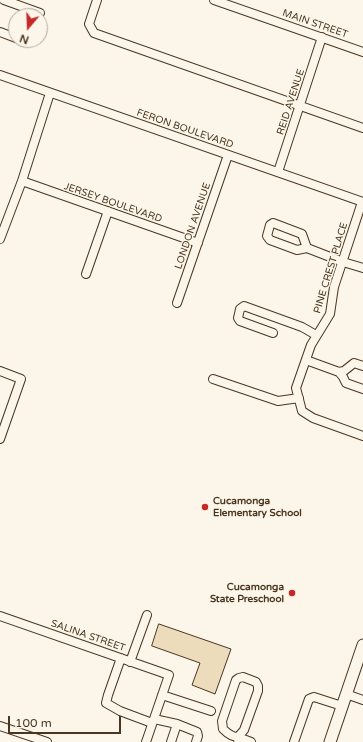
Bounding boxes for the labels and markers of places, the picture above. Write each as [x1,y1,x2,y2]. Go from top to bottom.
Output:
place label: Cucamonga Elementary School [213,495,302,518]
marker: Cucamonga Elementary School [200,502,210,512]
place label: Cucamonga State Preschool [210,581,284,604]
marker: Cucamonga State Preschool [287,588,297,598]

